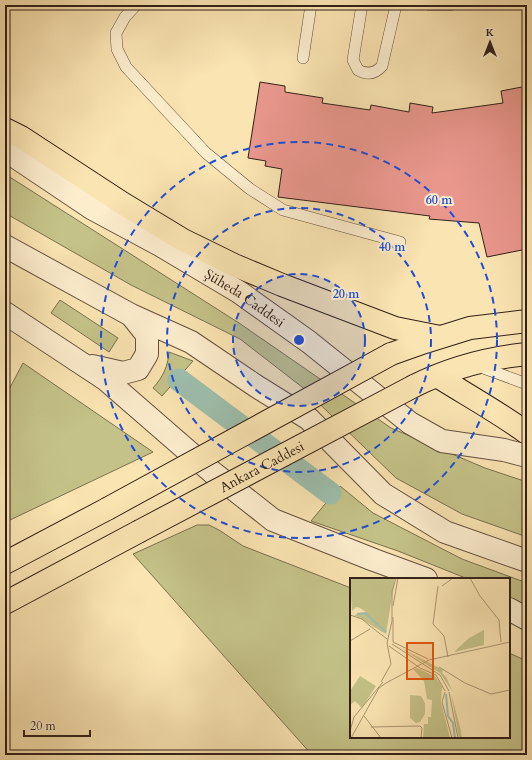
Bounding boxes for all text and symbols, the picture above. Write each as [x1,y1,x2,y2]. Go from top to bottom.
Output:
north arrow [470,22,510,62]
text: K [486,25,495,40]
text: 60 m [426,192,453,208]
text: 40 m [379,239,406,255]
street label: Şüheda Caddesi [201,265,289,332]
text: 20 m [333,286,360,302]
centre of rings [292,333,306,347]
street label: Ankara Caddesi [216,437,308,497]
inset map [350,578,510,738]
scale bar [24,712,90,738]
text: 20 m [30,718,57,734]

